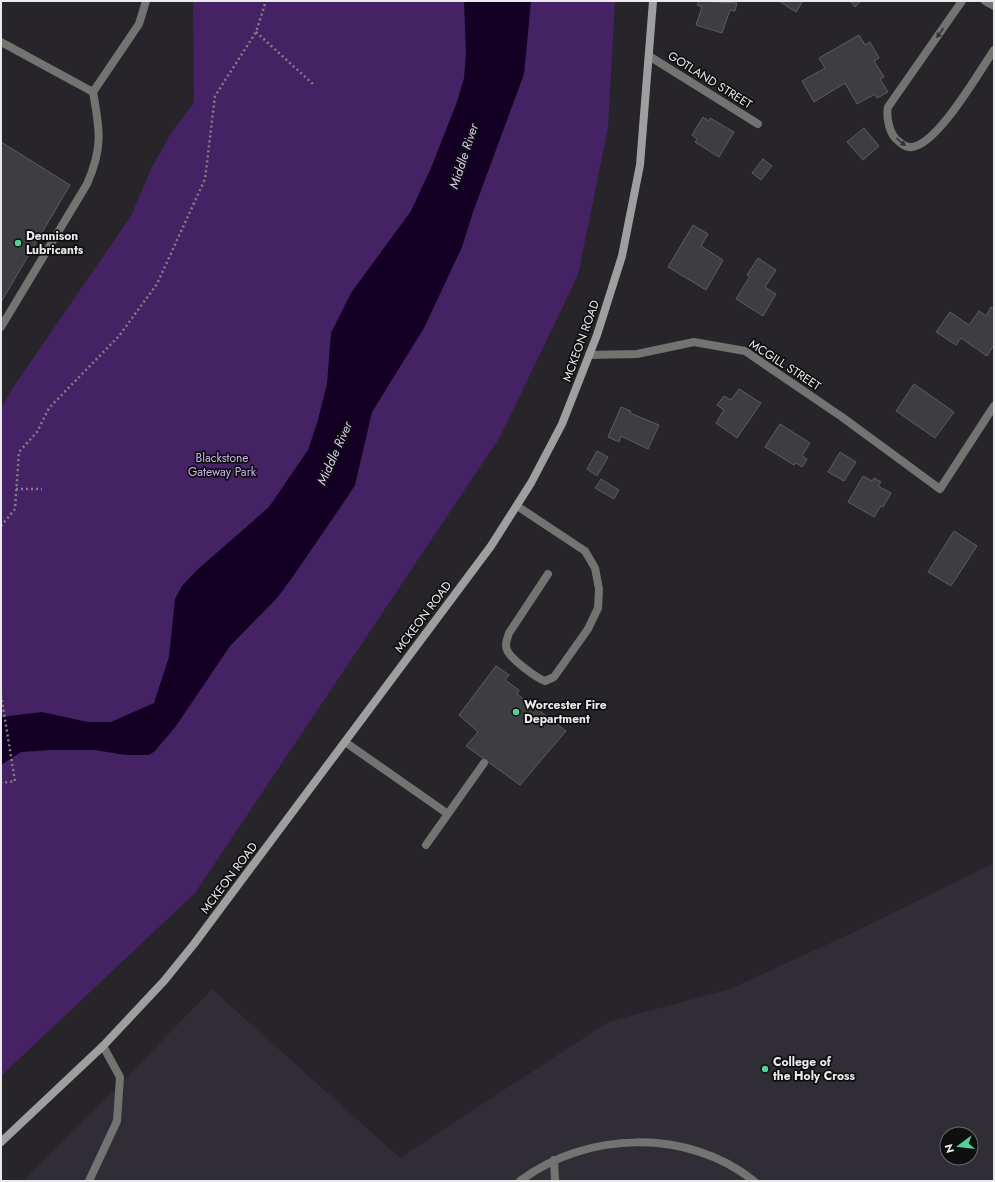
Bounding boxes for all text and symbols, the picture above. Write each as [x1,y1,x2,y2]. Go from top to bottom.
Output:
one-way arrow [936,28,944,38]
street label: GOTLAND STREET [664,47,756,113]
water label: Middle River [444,120,483,191]
one-way arrow [895,138,906,147]
place label: Dennison Lubricants [26,227,84,259]
marker: Dennison Lubricants [13,238,23,248]
street label: MCKEON ROAD [558,298,604,384]
street label: MCGILL STREET [746,335,825,395]
water label: Middle River [312,418,357,488]
park label: Blackstone Gateway Park [188,449,257,481]
street label: MCKEON ROAD [390,577,456,657]
place label: Worcester Fire Department [524,696,607,728]
marker: Worcester Fire Department [511,707,521,717]
street label: MCKEON ROAD [196,838,262,918]
place label: College of the Holy Cross [773,1053,855,1085]
marker: College of the Holy Cross [760,1064,770,1074]
north arrow [939,1126,979,1166]
text: N [940,1142,958,1155]

